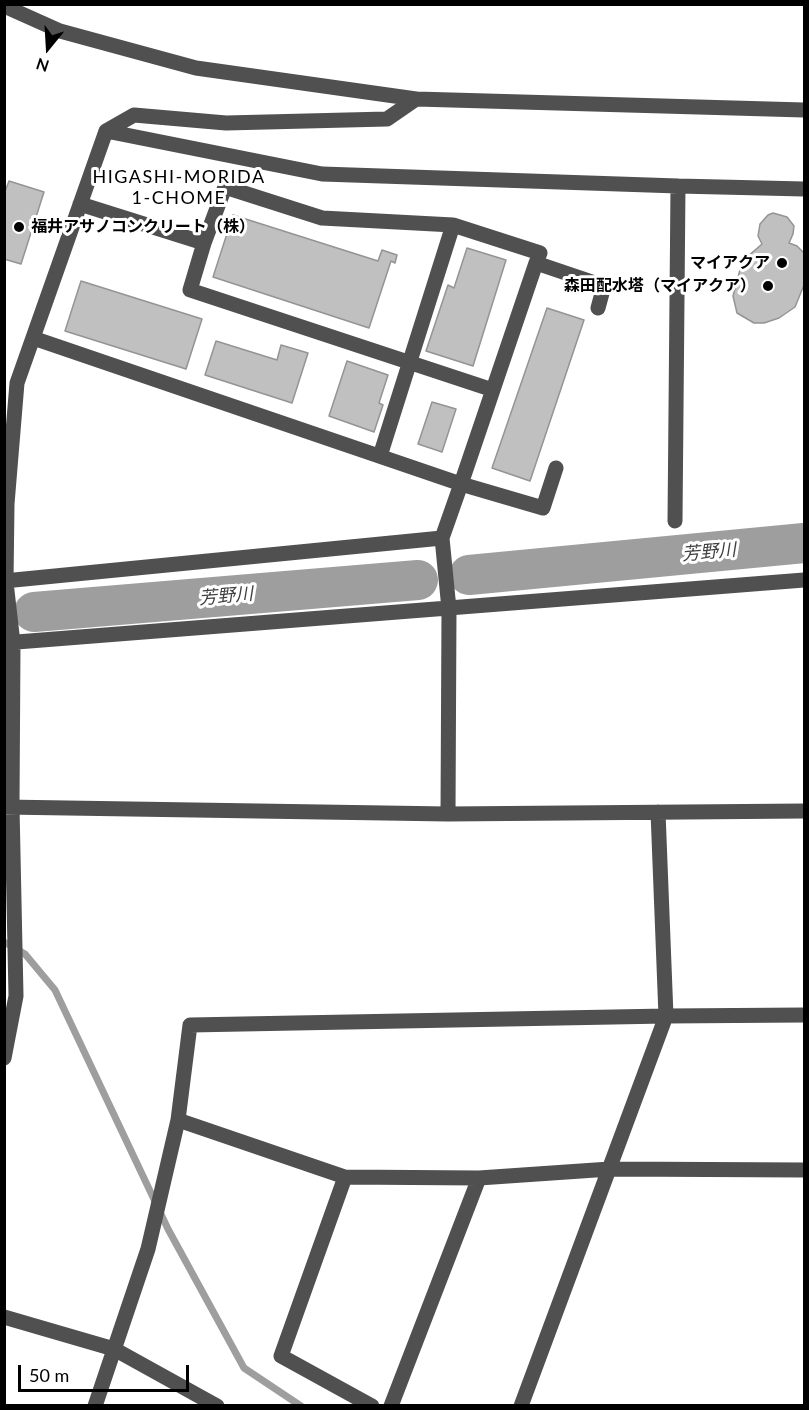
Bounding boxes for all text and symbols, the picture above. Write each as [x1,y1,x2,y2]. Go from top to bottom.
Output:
north arrow [18,18,78,78]
text: N [33,55,51,77]
district label: HIGASHI-MORIDA 1-CHOME [92,166,266,208]
place label: 福井アサノコンクリート（株） [31,217,255,237]
marker: 福井アサノコンクリート（株） [12,220,26,234]
place label: マイアクア [690,253,770,273]
marker: マイアクア [775,256,789,270]
place label: 森田配水塔（マイアクア） [564,276,756,296]
marker: 森田配水塔（マイアクア） [761,279,775,293]
water label: 芳野川 [681,539,737,565]
water label: 芳野川 [198,583,254,609]
scale bar [21,1353,192,1391]
text: 50 m [29,1364,69,1386]

